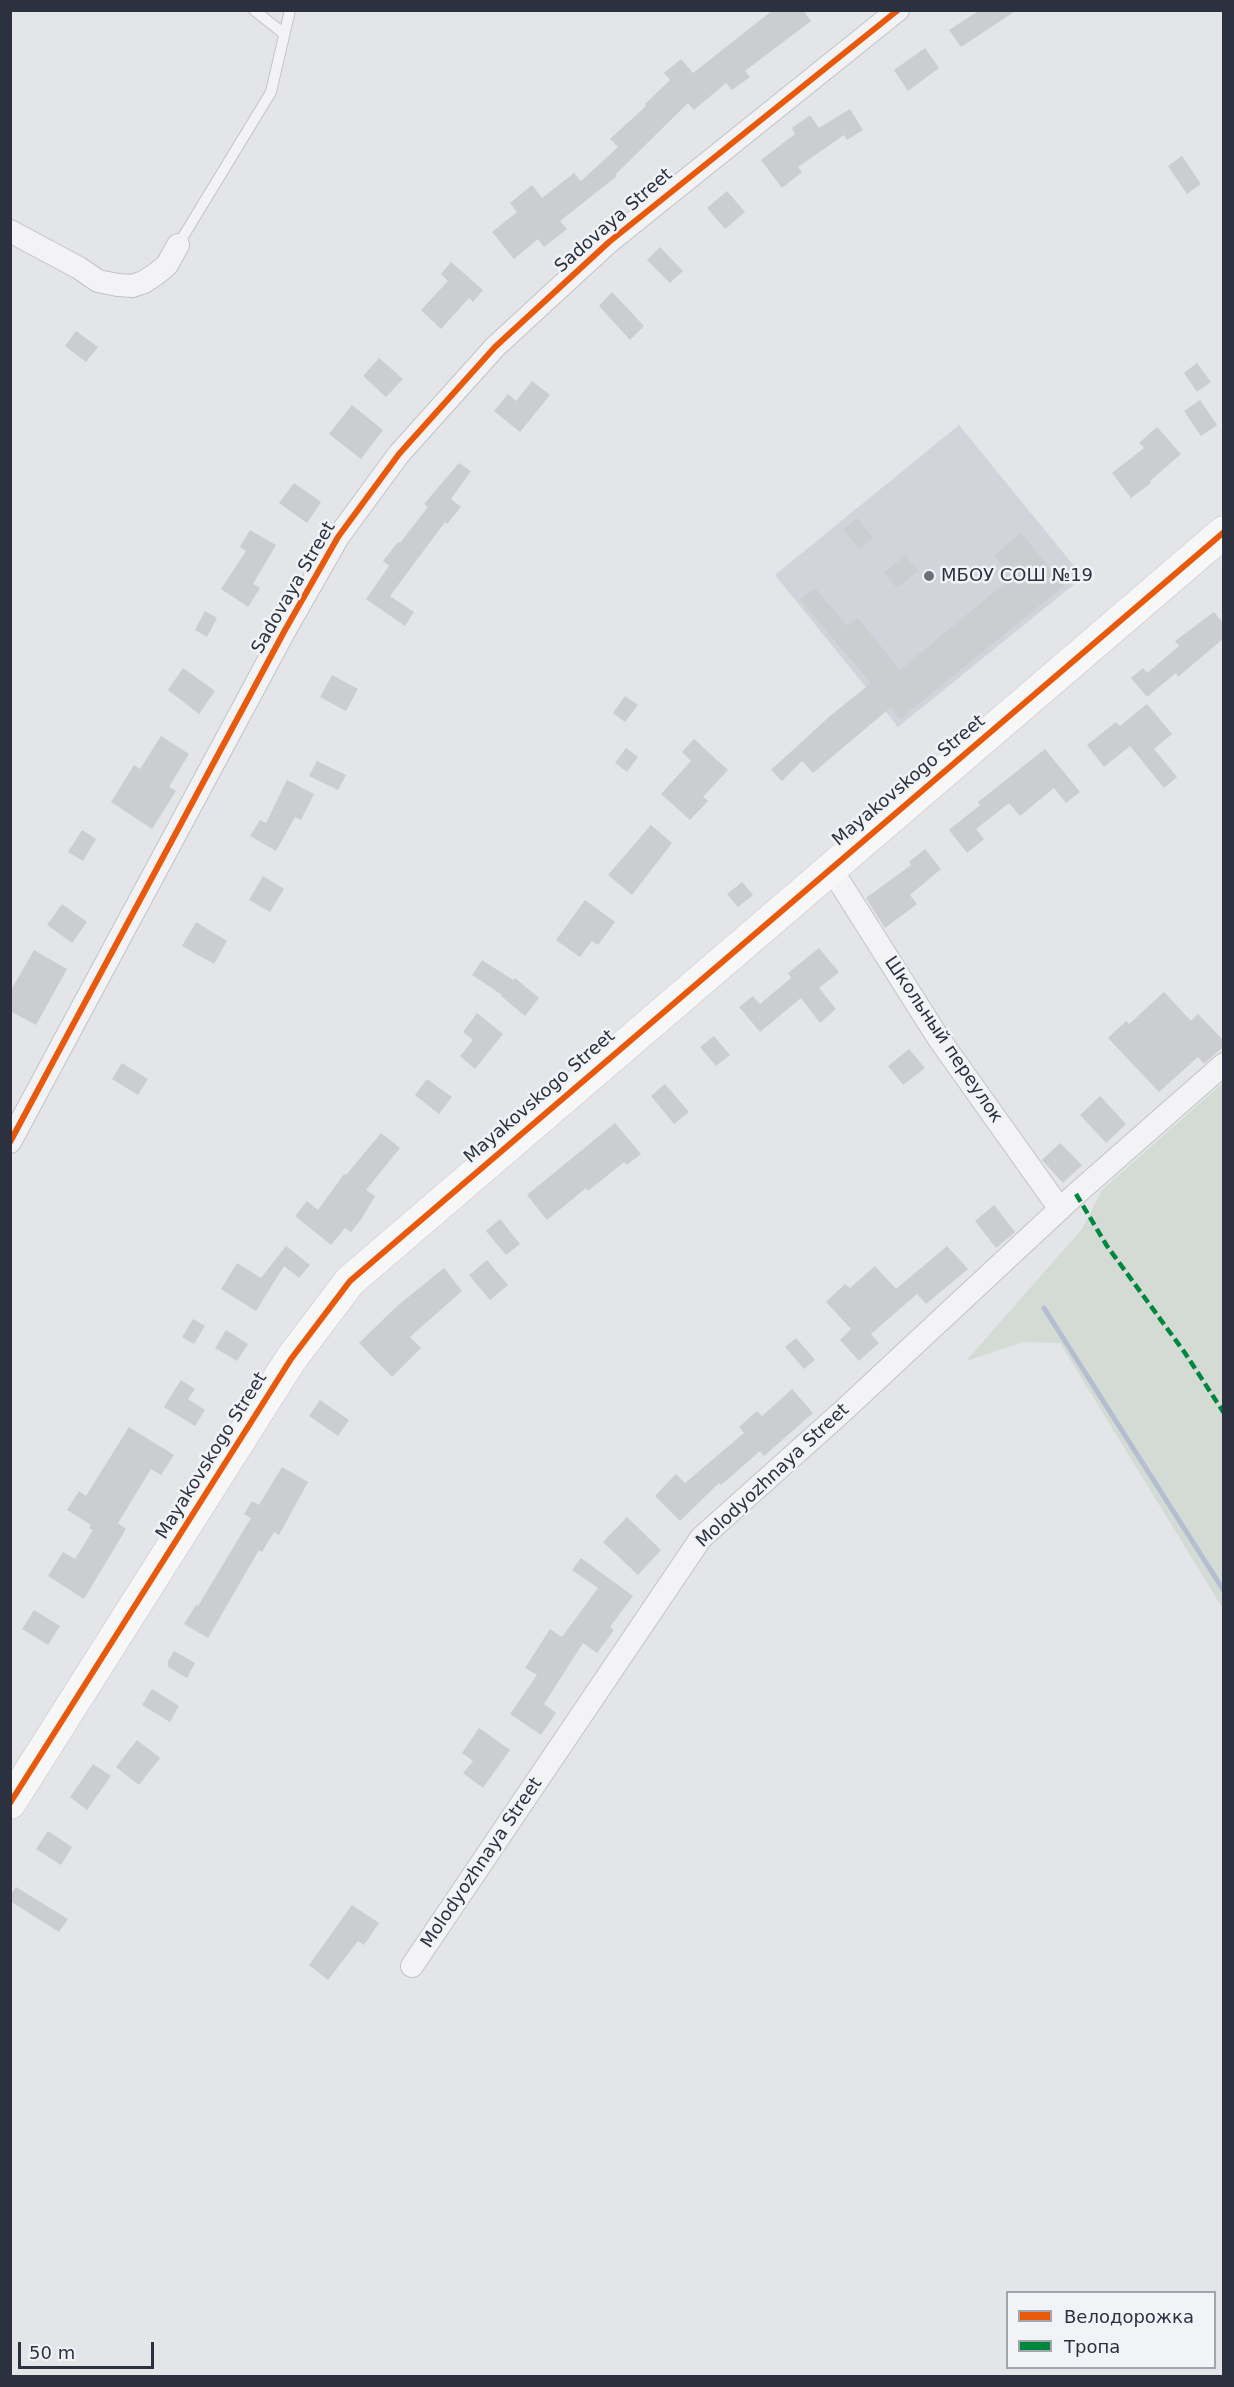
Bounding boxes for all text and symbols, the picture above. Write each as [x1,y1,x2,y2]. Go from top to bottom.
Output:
street label: Sadovaya Street [551,164,677,278]
street label: Sadovaya Street [247,518,341,658]
place label: МБОУ СОШ №19 [941,565,1093,587]
marker: МБОУ СОШ №19 [922,569,936,583]
street label: Mayakovskogo Street [828,711,990,851]
street label: Школьный переулок [879,953,1007,1127]
street label: Mayakovskogo Street [460,1026,620,1168]
street label: Mayakovskogo Street [152,1369,272,1543]
street label: Molodyozhnaya Street [692,1400,854,1552]
street label: Molodyozhnaya Street [417,1774,547,1952]
legend [1006,2291,1216,2369]
text: Велодорожка [1064,2306,1194,2327]
scale bar [21,2330,158,2368]
text: Тропа [1064,2336,1120,2357]
text: 50 m [29,2342,75,2363]

